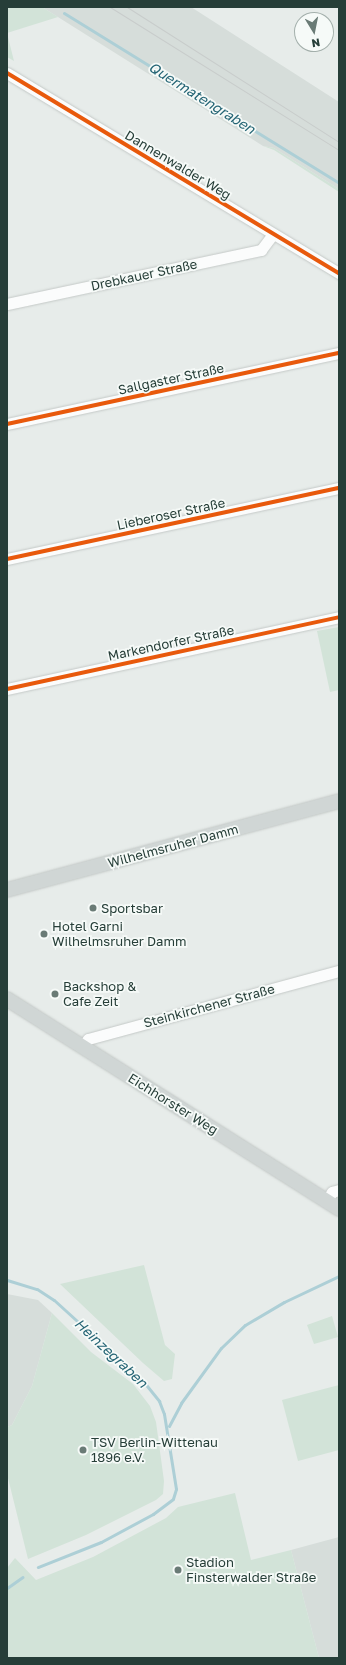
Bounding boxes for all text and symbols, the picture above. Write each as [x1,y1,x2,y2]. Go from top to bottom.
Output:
north arrow [294,12,334,52]
text: N [311,36,321,50]
water label: Quermatengraben [146,59,258,137]
street label: Dannenwalder Weg [122,127,234,203]
street label: Drebkauer Straße [89,256,199,294]
street label: Sallgaster Straße [117,360,225,398]
street label: Lieberoser Straße [116,495,226,533]
street label: Markendorfer Straße [107,622,235,664]
street label: Wilhelmsruher Damm [106,821,240,871]
place label: Sportsbar [101,900,163,916]
marker: Sportsbar [88,903,98,913]
place label: Hotel Garni Wilhelmsruher Damm [52,919,186,950]
marker: Hotel Garni Wilhelmsruher Damm [39,929,49,939]
place label: Backshop & Cafe Zeit [63,979,136,1010]
street label: Steinkirchener Straße [142,981,276,1031]
marker: Backshop & Cafe Zeit [50,989,60,999]
street label: Eichhorster Weg [125,1070,221,1138]
water label: Heinzegraben [71,1315,151,1391]
place label: TSV Berlin-Wittenau 1896 e.V. [91,1435,218,1466]
marker: TSV Berlin-Wittenau 1896 e.V. [78,1445,88,1455]
place label: Stadion Finsterwalder Straße [186,1555,316,1586]
marker: Stadion Finsterwalder Straße [173,1565,183,1575]

